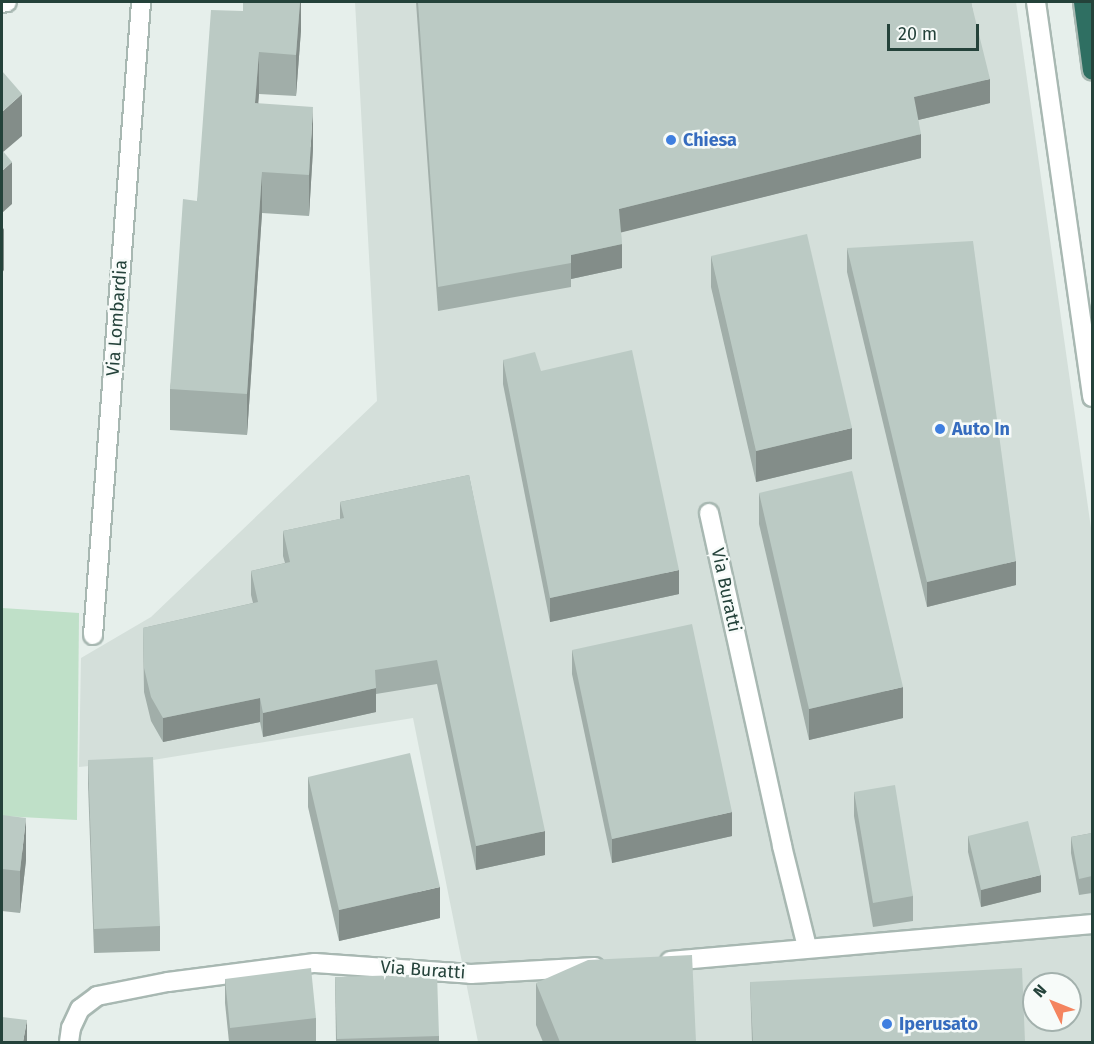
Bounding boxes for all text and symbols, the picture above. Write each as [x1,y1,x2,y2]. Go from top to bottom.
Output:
scale bar [890,12,982,50]
text: 20 m [898,23,937,45]
place label: Chiesa [683,129,737,151]
marker: Chiesa [664,133,678,147]
street label: Via Lombardia [102,259,132,377]
place label: Auto In [952,418,1010,440]
marker: Auto In [933,422,947,436]
street label: Via Buratti [707,546,745,634]
street label: Via Buratti [380,956,466,984]
north arrow [1022,972,1082,1032]
text: N [1029,980,1050,1001]
place label: Iperusato [899,1013,978,1035]
marker: Iperusato [880,1017,894,1031]

